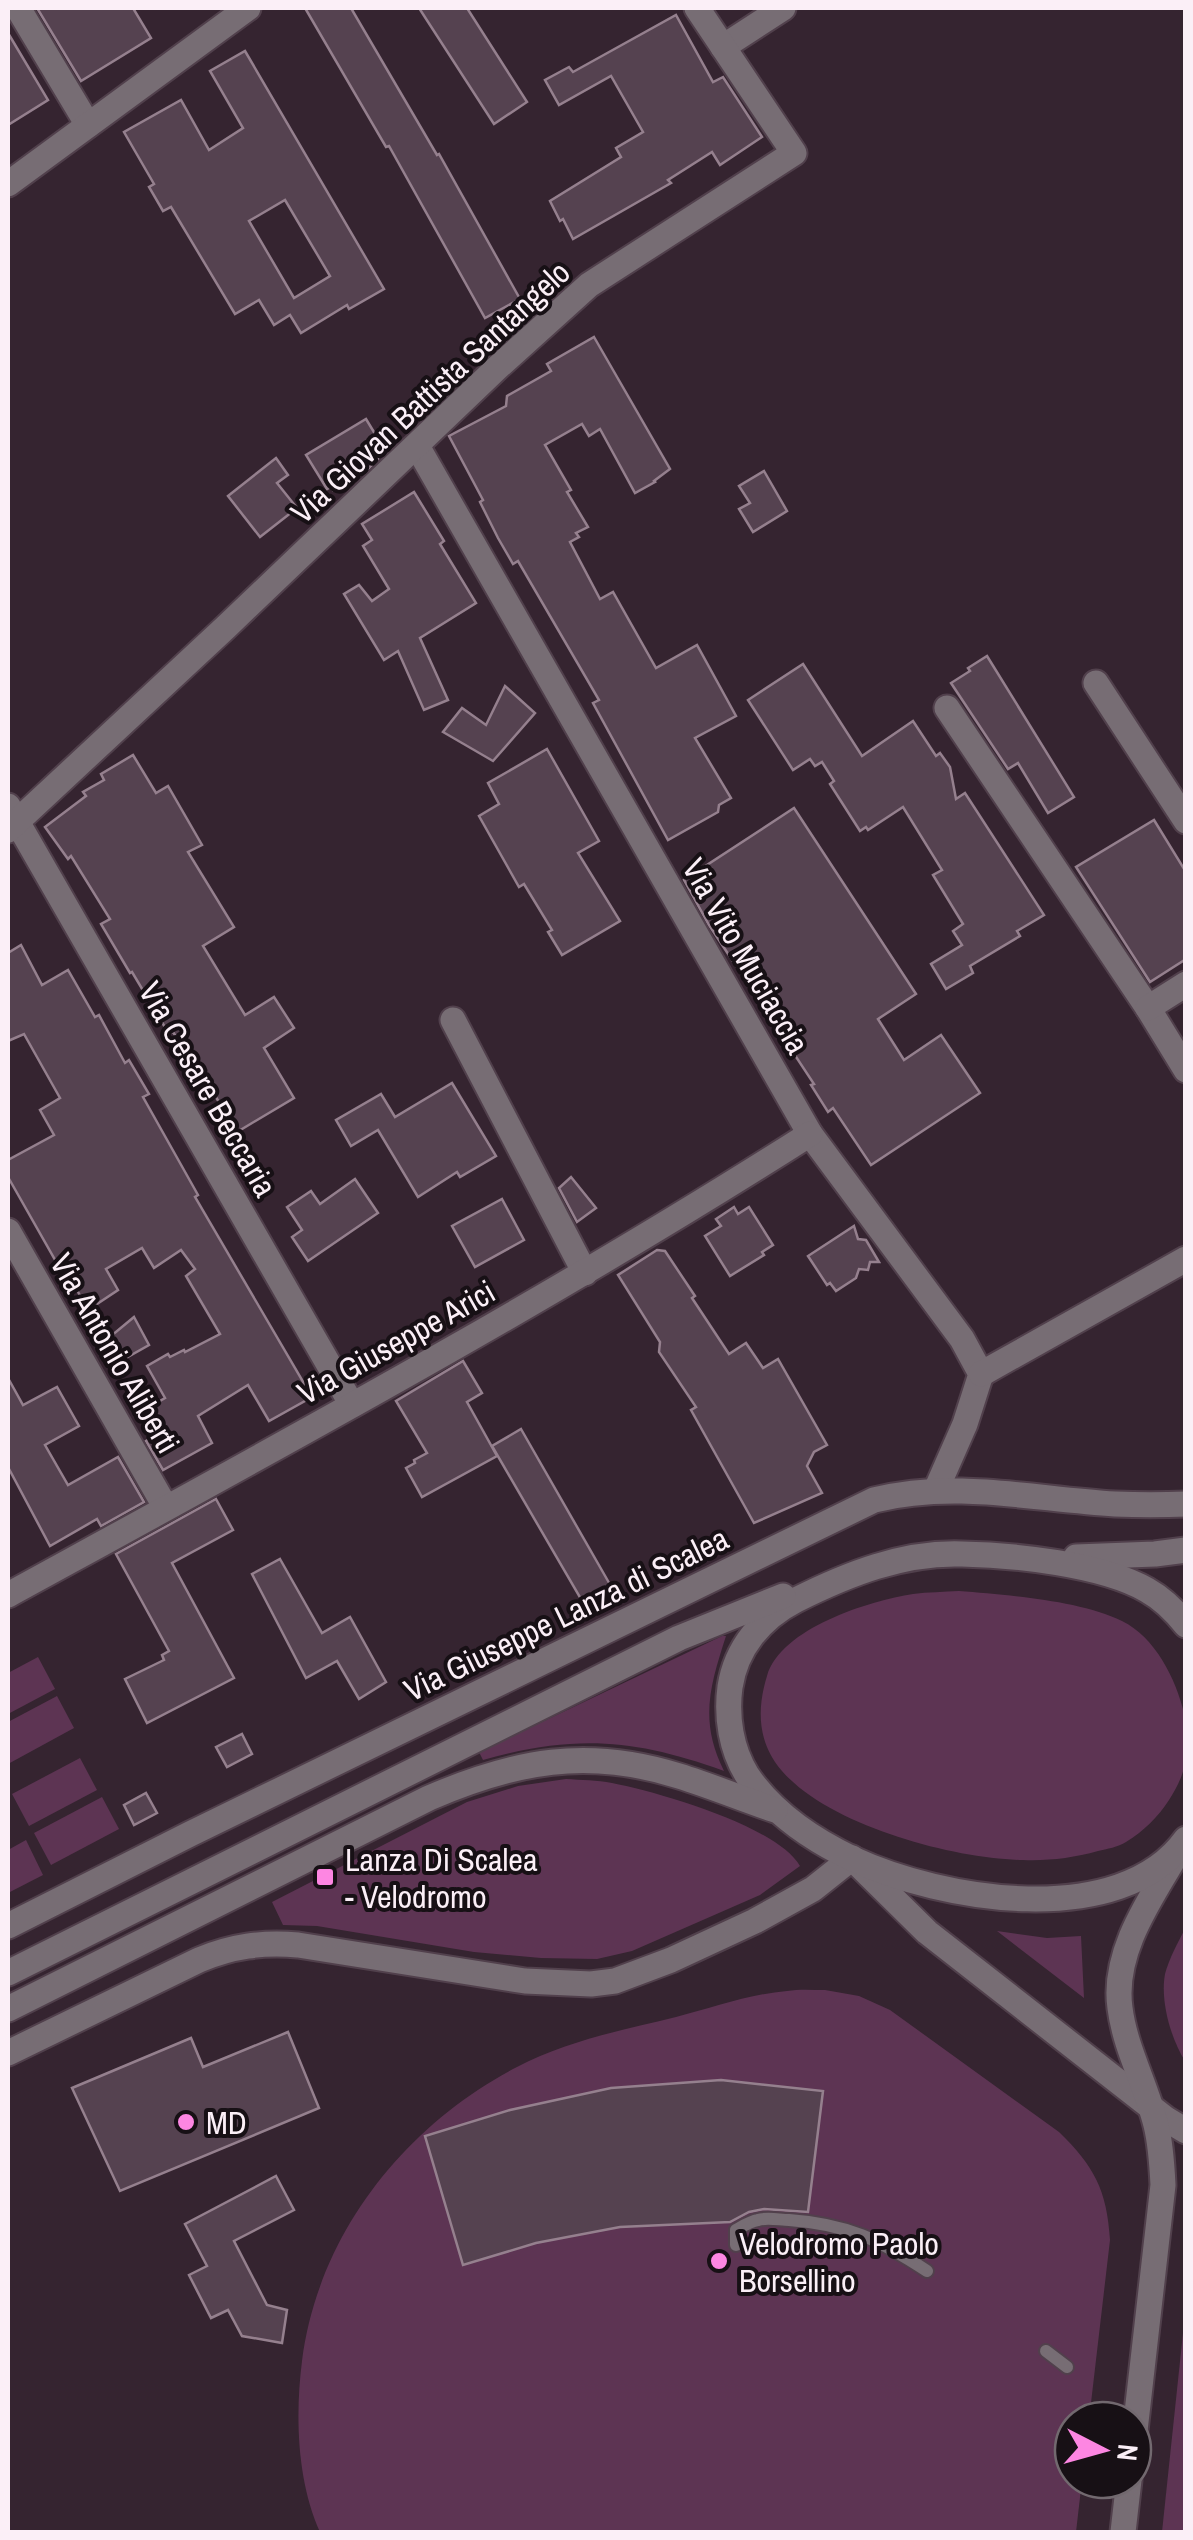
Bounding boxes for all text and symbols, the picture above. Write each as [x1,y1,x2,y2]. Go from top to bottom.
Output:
street label: Via Giovan Battista Santangelo [281,251,579,533]
street label: Via Vito Muciaccia [673,850,820,1062]
street label: Via Cesare Beccaria [129,974,287,1205]
street label: Via Antonio Aliberti [40,1245,190,1461]
street label: Via Giuseppe Arici [289,1270,503,1414]
street label: Via Giuseppe Lanza di Scalea [397,1517,736,1711]
place label: Lanza Di Scalea - Velodromo [345,1838,538,1918]
marker: Lanza Di Scalea - Velodromo [314,1866,336,1888]
place label: MD [206,2101,247,2144]
marker: MD [175,2111,197,2133]
place label: Velodromo Paolo Borsellino [739,2222,939,2302]
marker: Velodromo Paolo Borsellino [708,2250,730,2272]
north arrow [1053,2400,1153,2500]
text: N [1108,2442,1148,2463]

